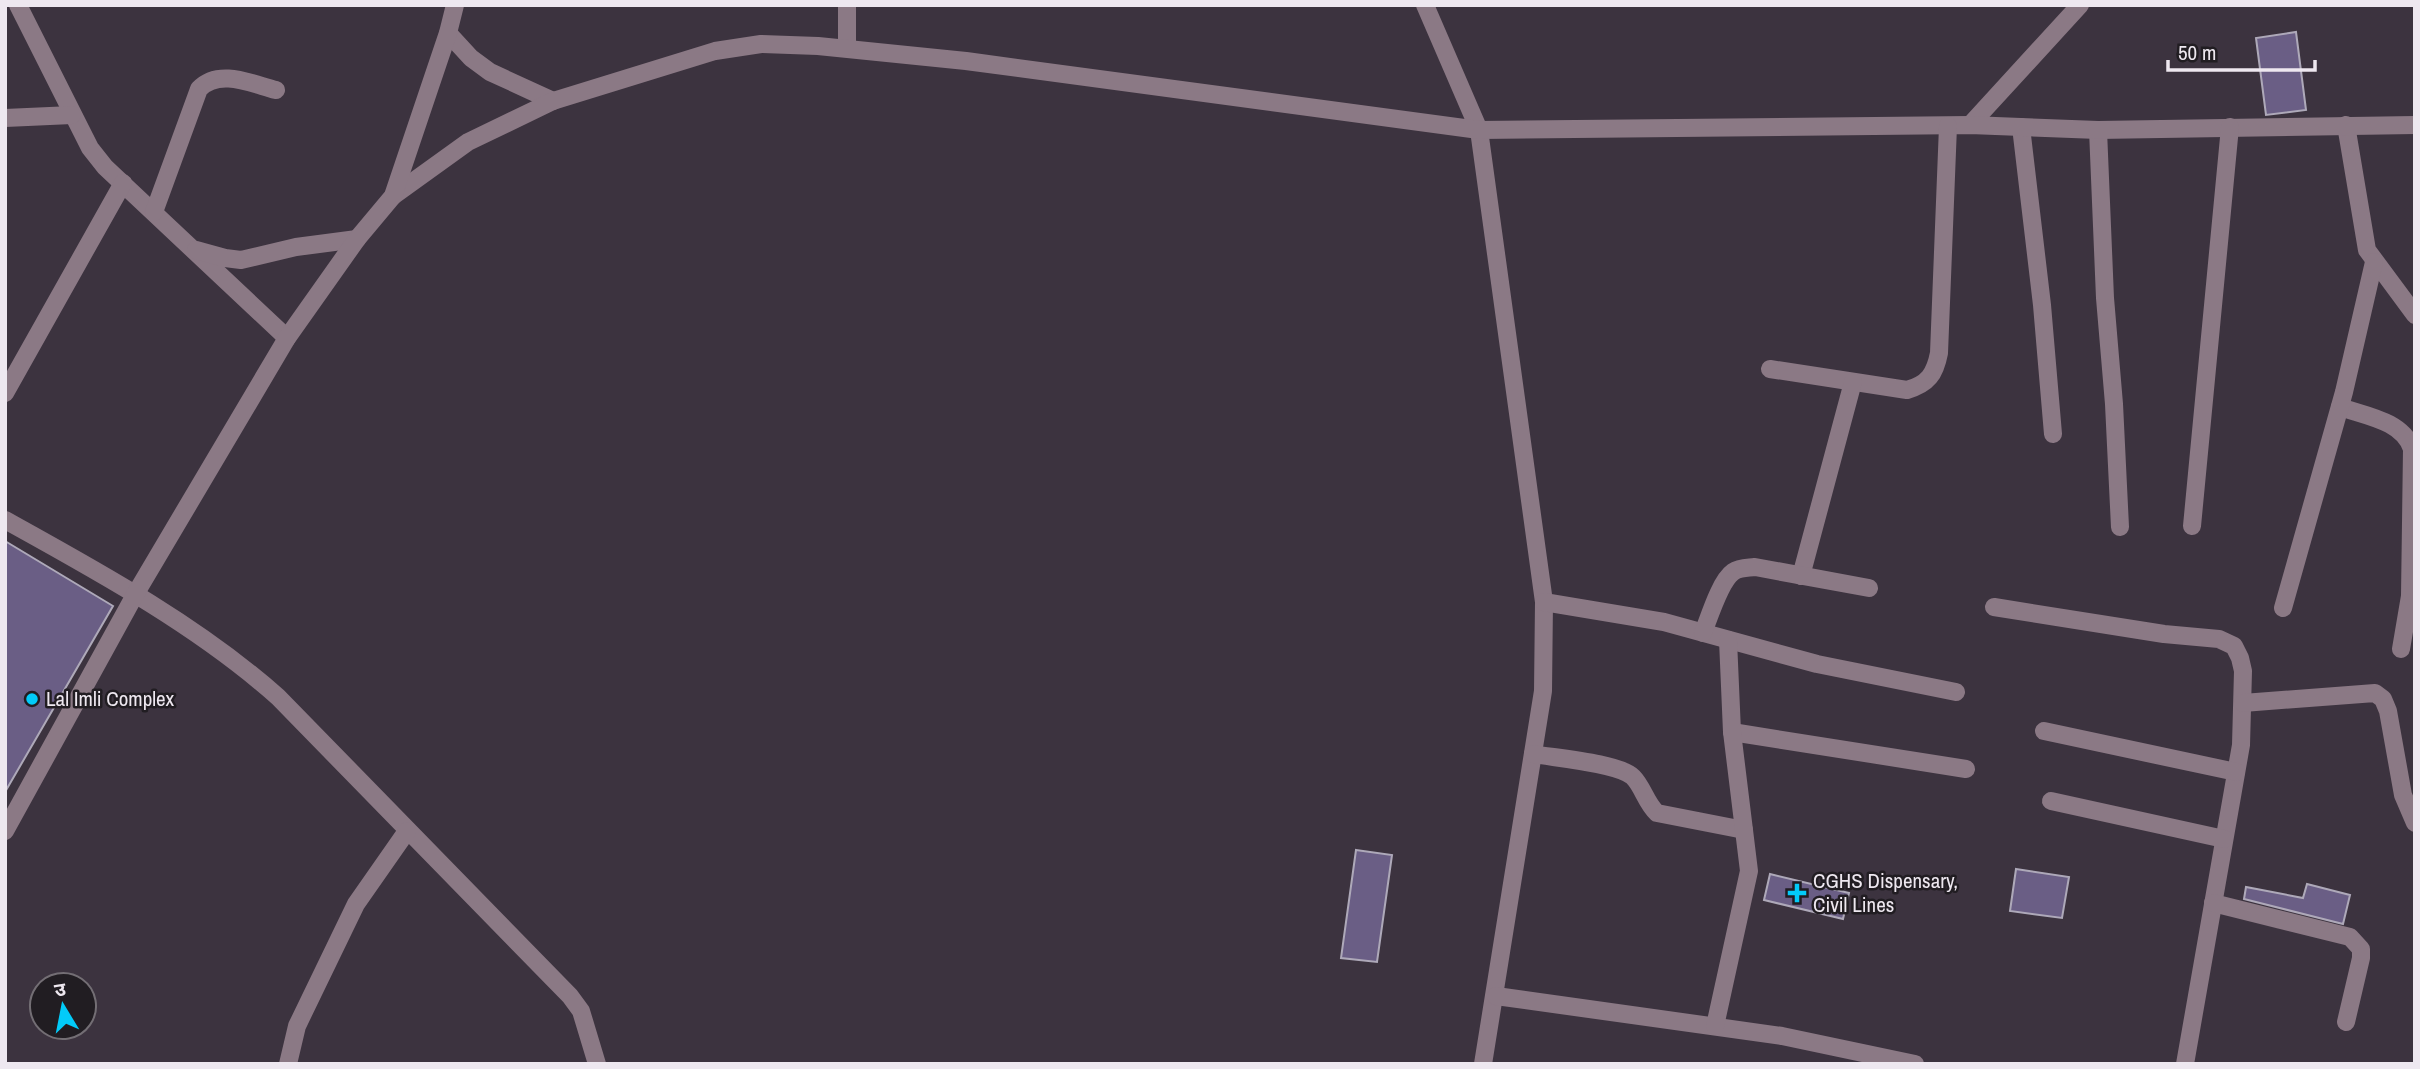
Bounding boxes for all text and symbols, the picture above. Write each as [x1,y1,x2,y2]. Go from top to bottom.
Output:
scale bar [2168,28,2315,72]
text: 50 m [2178,38,2216,67]
place label: Lal Imli Complex [46,684,175,713]
marker: Lal Imli Complex [24,691,40,707]
place label: CGHS Dispensary, Civil Lines [1813,866,1958,919]
marker: CGHS Dispensary, Civil Lines [1787,883,1807,903]
north arrow [28,971,98,1041]
text: उ [52,975,69,1003]

